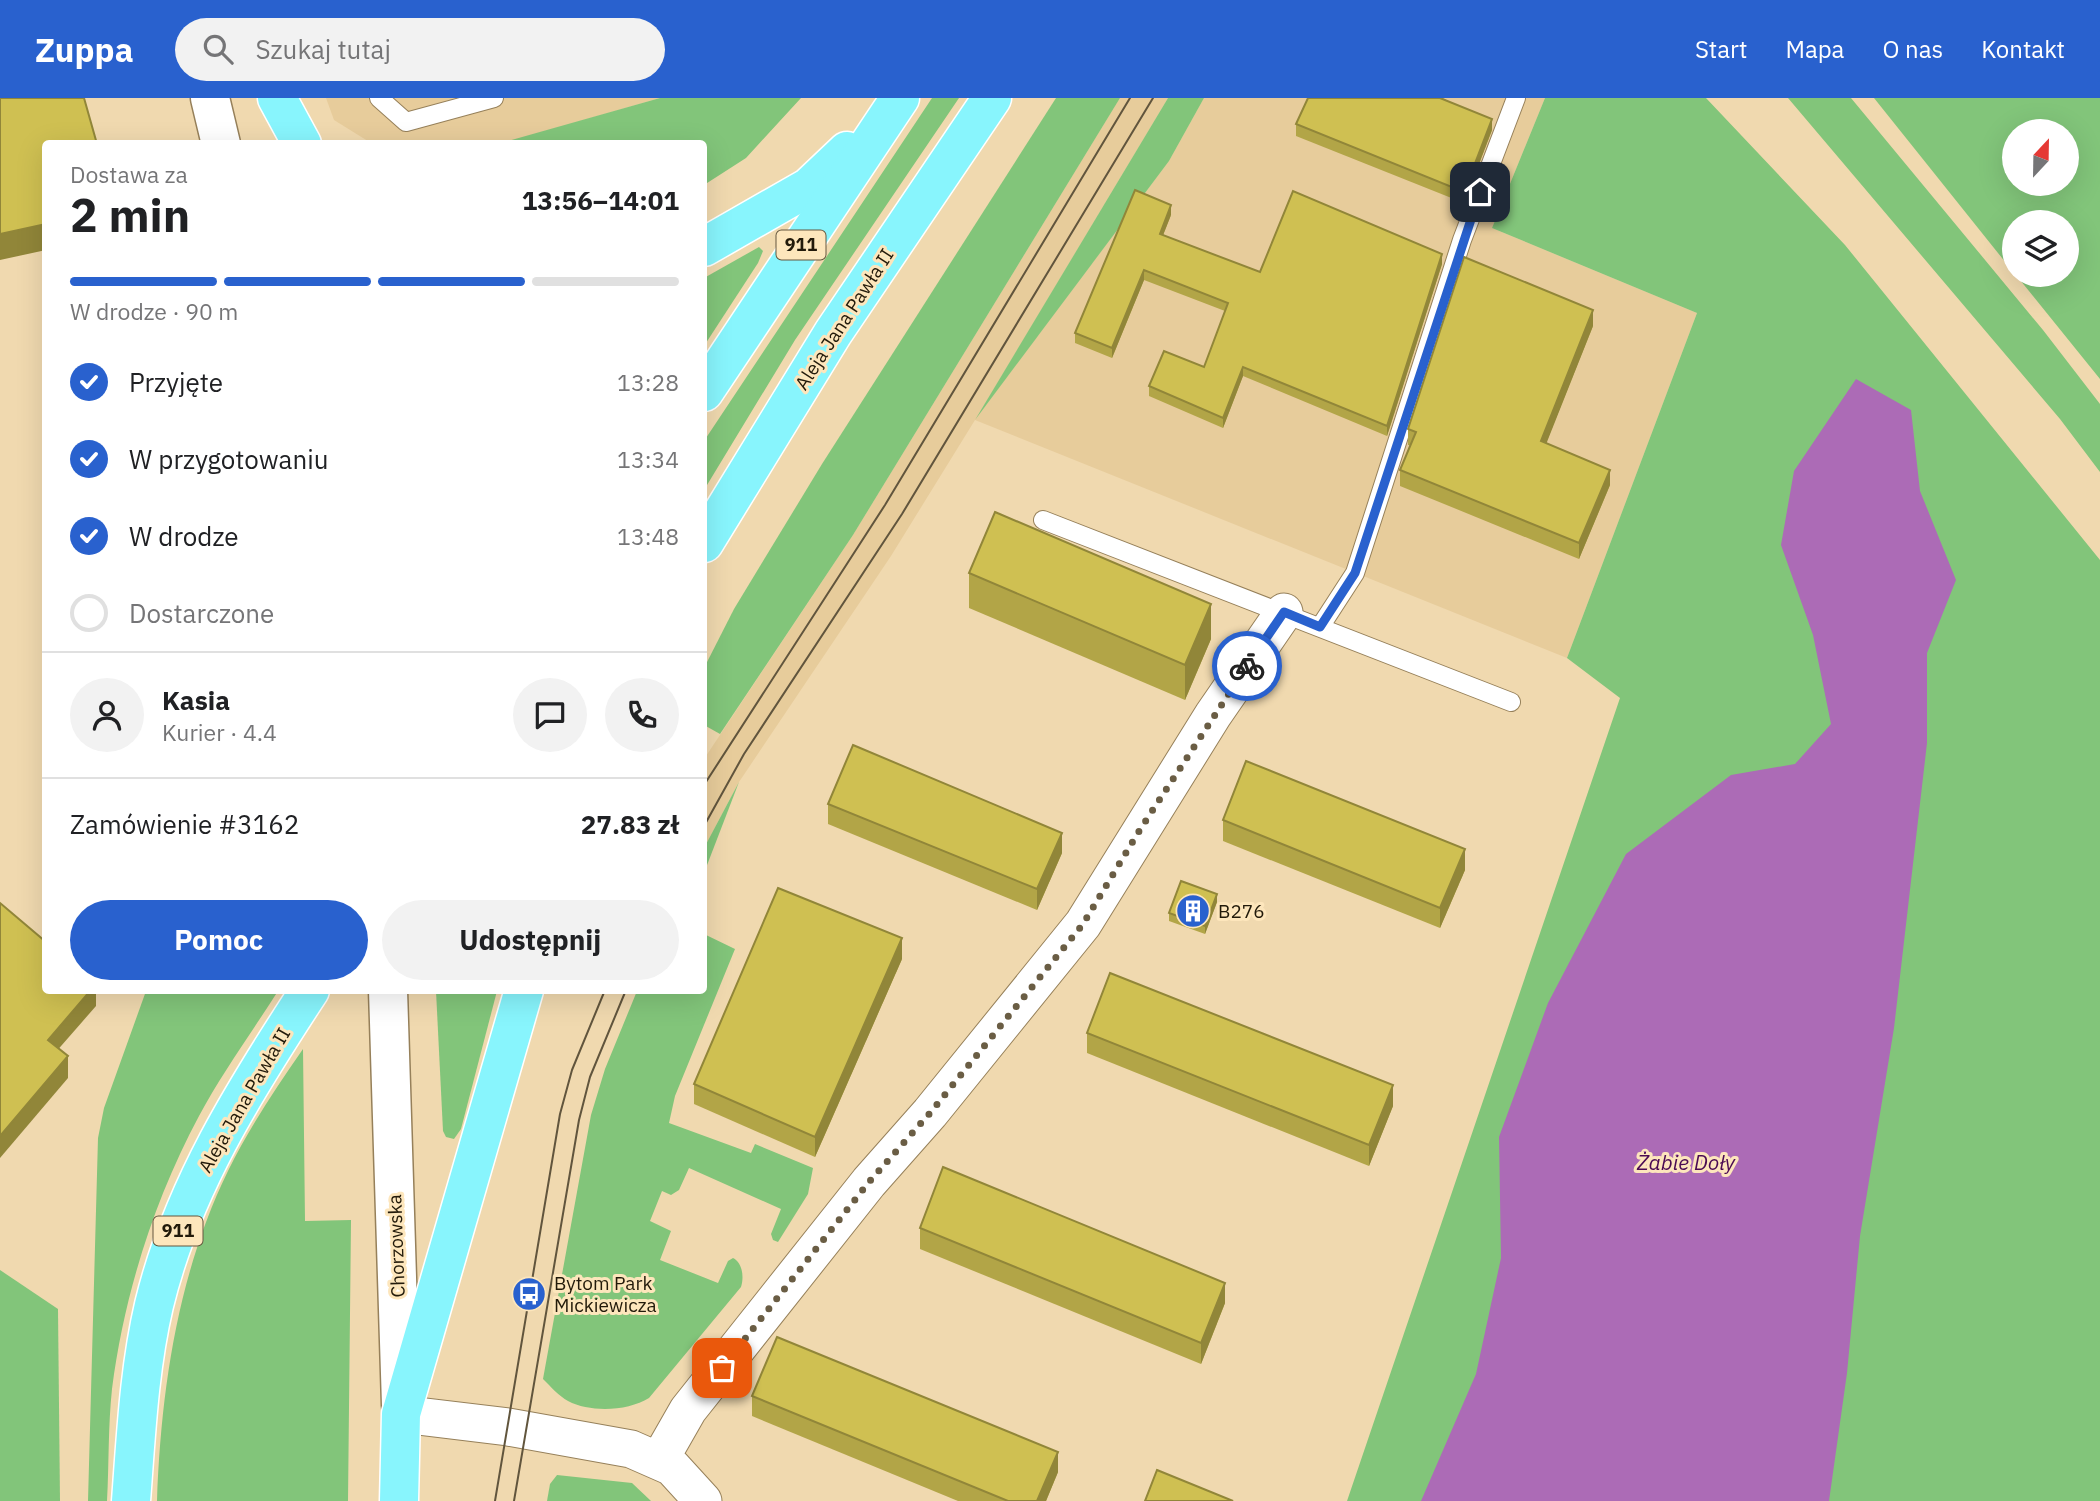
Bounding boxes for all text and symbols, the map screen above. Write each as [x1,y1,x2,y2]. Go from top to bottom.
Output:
search box [175,18,665,81]
text: Zuppa [35,28,133,71]
icon: search [199,30,237,68]
text: Szukaj tutaj [255,32,391,66]
text: Start [1695,33,1747,65]
text: Mapa [1785,33,1844,65]
text: O nas [1882,33,1943,65]
text: Kontakt [1981,33,2065,65]
north arrow [2002,119,2079,196]
map controls [2002,119,2079,287]
text: Dostawa za [70,159,188,189]
pin [1450,162,1510,222]
icon: home [1461,173,1499,211]
text: 13:56–14:01 [522,183,679,217]
text: 2 min [70,185,190,245]
button: layers [2002,210,2079,287]
road number: 911 [776,230,826,260]
street label: Aleja Jana Pawła II [789,244,899,394]
text: W drodze · 90 m [70,296,238,326]
icon: check [70,363,108,401]
text: Przyjęte [129,365,223,399]
text: 13:28 [617,367,679,397]
icon: check [70,440,108,478]
text: W przygotowaniu [129,442,328,476]
text: 13:34 [617,444,679,474]
icon: check [70,517,108,555]
text: W drodze [129,519,239,553]
text: 13:48 [617,521,679,551]
text: Dostarczone [129,596,274,630]
courier [1212,631,1282,701]
icon: bike [1228,647,1266,685]
button: person [70,678,144,752]
button: chat [513,678,587,752]
button: phone [605,678,679,752]
text: Kasia [162,683,230,717]
text: Kurier · 4.4 [162,717,277,747]
text: Zamówienie #3162 [70,807,299,841]
text: 27.83 zł [581,807,679,841]
building icon: B276 [1174,892,1212,930]
place label: B276 [1218,899,1265,923]
button: Pomoc [70,900,368,980]
button: Udostępnij [382,900,679,980]
street label: Aleja Jana Pawła II [193,1023,295,1177]
water label: Żabie Doły [1636,1148,1736,1176]
street label: Chorzowska [382,1194,410,1298]
road number: 911 [154,1216,202,1246]
place label: Bytom Park Mickiewicza [554,1271,657,1317]
bus stop icon: Bytom Park Mickiewicza [510,1275,548,1313]
pin [692,1338,752,1398]
icon: bag [703,1349,741,1387]

